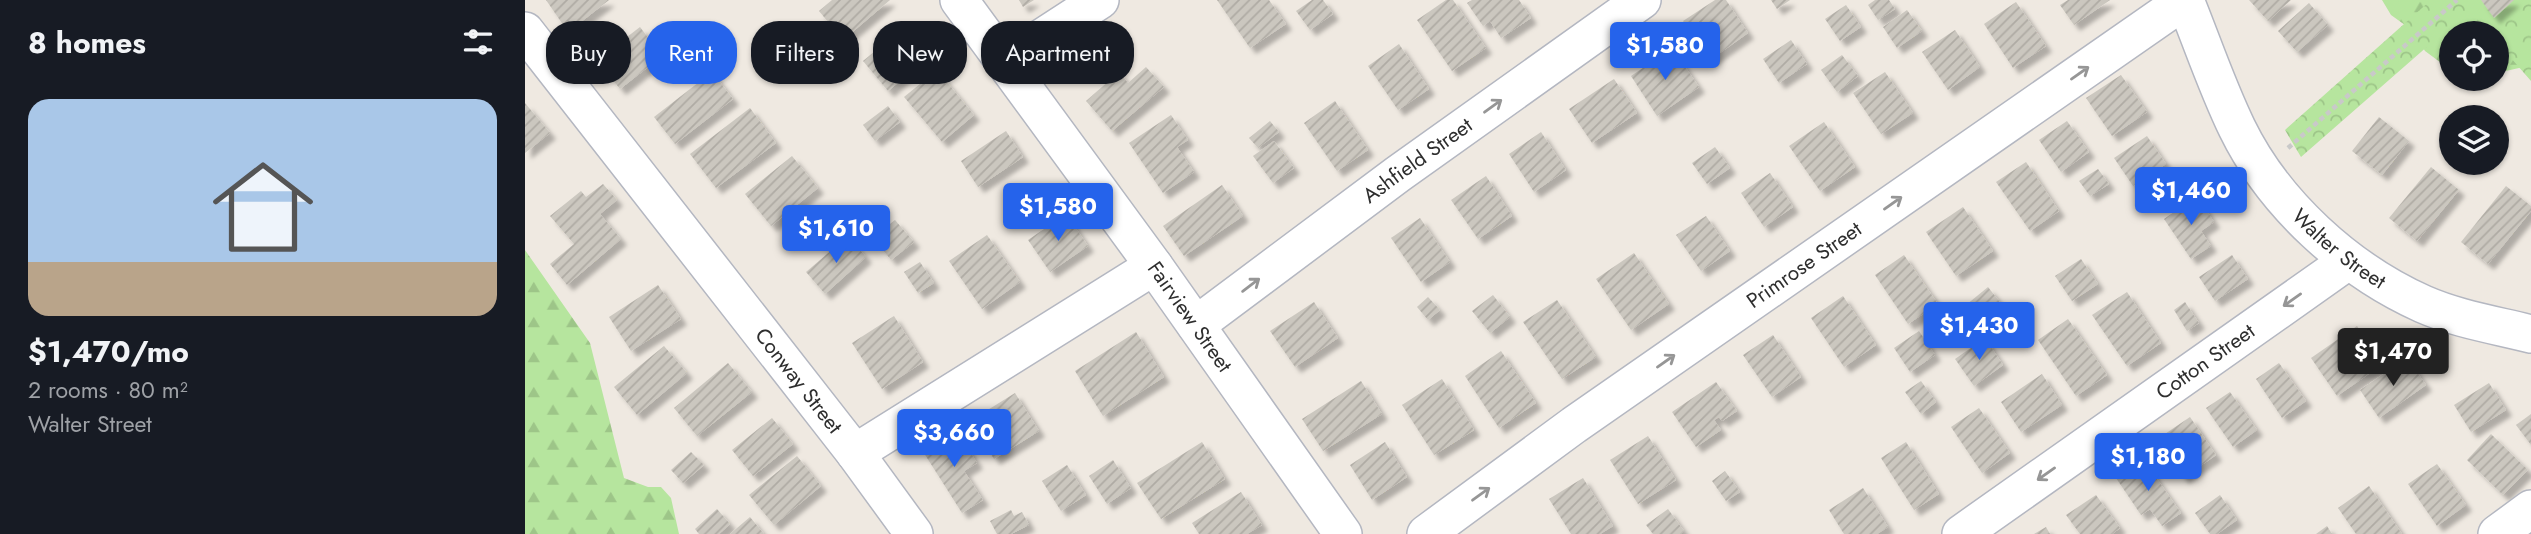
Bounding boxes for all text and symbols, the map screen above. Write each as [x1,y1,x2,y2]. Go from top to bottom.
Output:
text: 8 homes [28,21,146,64]
chip: Buy [546,21,631,84]
chip: Rent [645,21,737,84]
chip: Filters [751,21,859,84]
chip: New [873,21,967,84]
chip: Apartment [981,21,1134,84]
map controls [2439,21,2509,175]
button: locate [2439,21,2509,91]
pin: $1,580 [1608,22,1722,82]
icon: filters [459,23,497,61]
text: $1,580 [1626,28,1704,62]
one-way arrow [2070,66,2089,80]
one-way arrow [1483,99,1502,113]
button: layers [2439,105,2509,175]
street label: Ashfield Street [1356,111,1479,210]
icon: home [200,144,326,270]
pin: $1,460 [2134,168,2248,227]
text: $1,460 [2151,173,2231,207]
pin: $1,580 [1001,184,1115,243]
text: $1,580 [1019,189,1097,223]
one-way arrow [1883,196,1902,210]
street label: Walter Street [2285,202,2391,296]
pin: $1,610 [779,205,893,265]
text: $1,610 [798,211,874,245]
street label: Primrose Street [1740,214,1868,316]
street label: Fairview Street [1140,255,1239,378]
one-way arrow [1241,277,1260,292]
one-way arrow [2283,293,2302,307]
pin: $1,430 [1922,302,2036,362]
text: $1,430 [1939,308,2019,342]
street label: Cotton Street [2150,316,2261,407]
street label: Conway Street [748,322,849,440]
pin: $1,470 [2336,328,2450,388]
text: $1,470/mo [28,330,189,373]
text: $1,470 [2354,334,2432,368]
one-way arrow [1656,354,1675,368]
text: 2 rooms · 80 m² [28,373,188,407]
text: Walter Street [28,407,152,441]
pin: $3,660 [897,410,1011,469]
text: $3,660 [913,415,995,449]
pin: $1,180 [2091,434,2205,493]
text: $1,180 [2111,439,2185,473]
one-way arrow [2037,467,2056,481]
one-way arrow [1471,486,1490,501]

